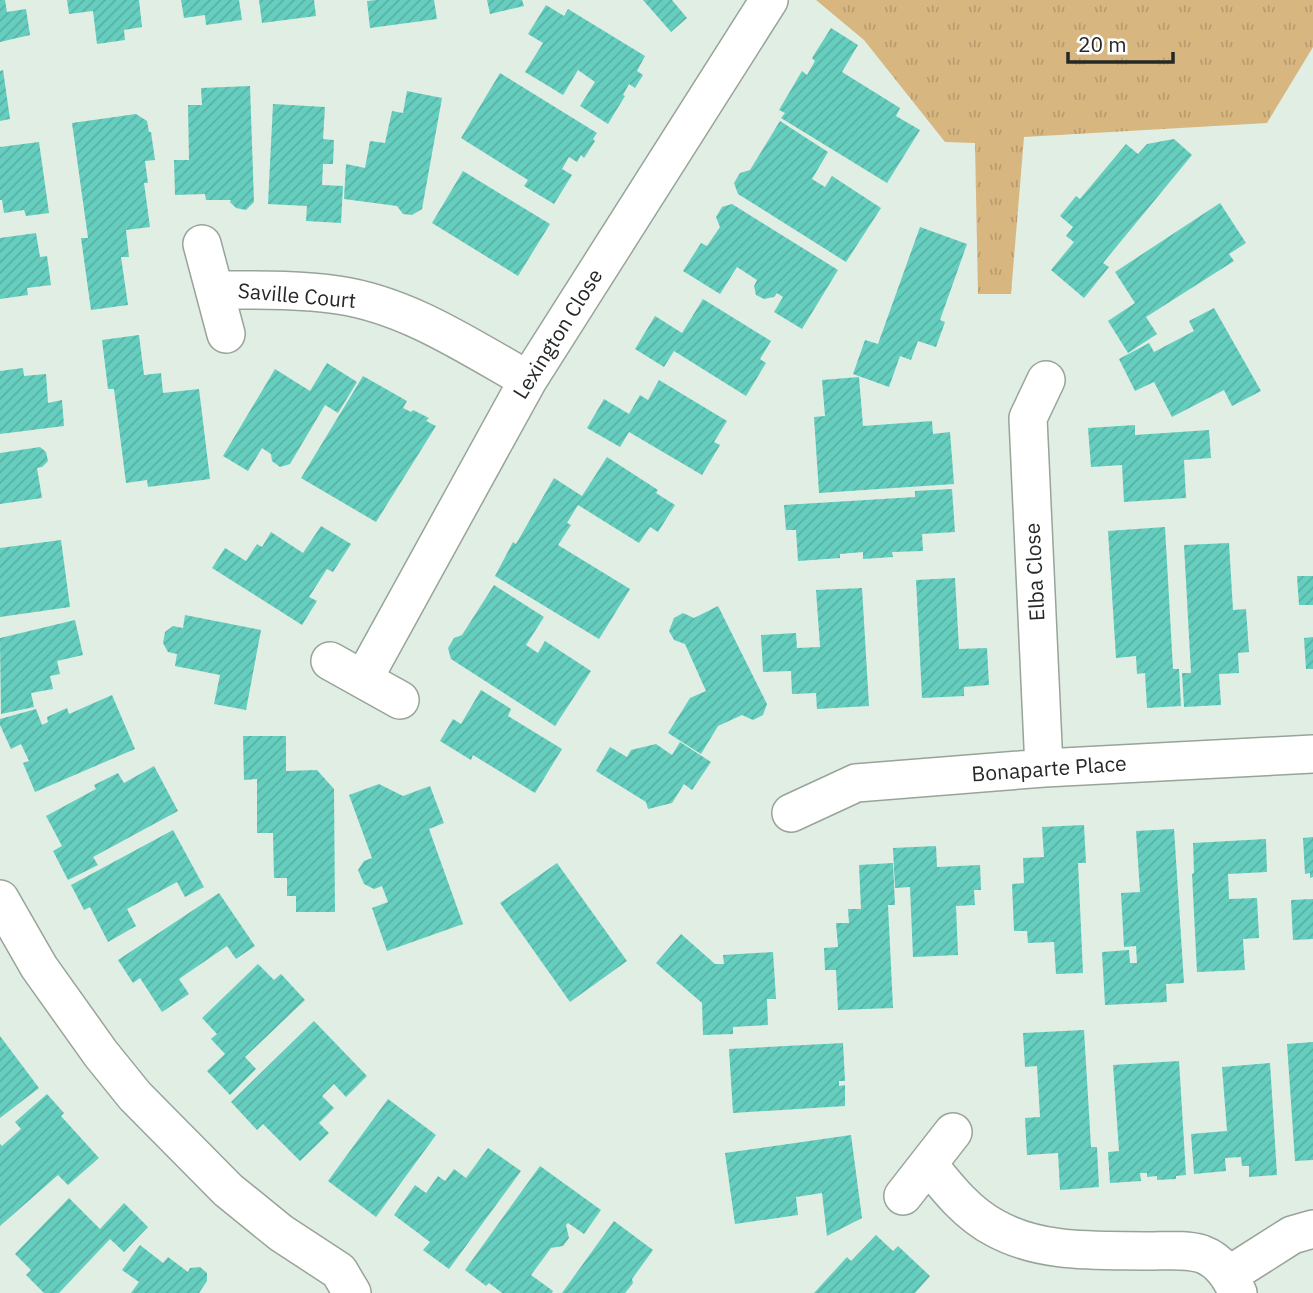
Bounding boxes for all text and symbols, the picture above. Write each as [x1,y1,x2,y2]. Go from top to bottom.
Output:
scale bar [1068,21,1173,65]
text: 20 m [1078,30,1127,58]
street label: Lexington Close [506,263,608,404]
street label: Saville Court [237,276,357,314]
street label: Elba Close [1017,522,1051,622]
street label: Bonaparte Place [971,749,1127,787]

